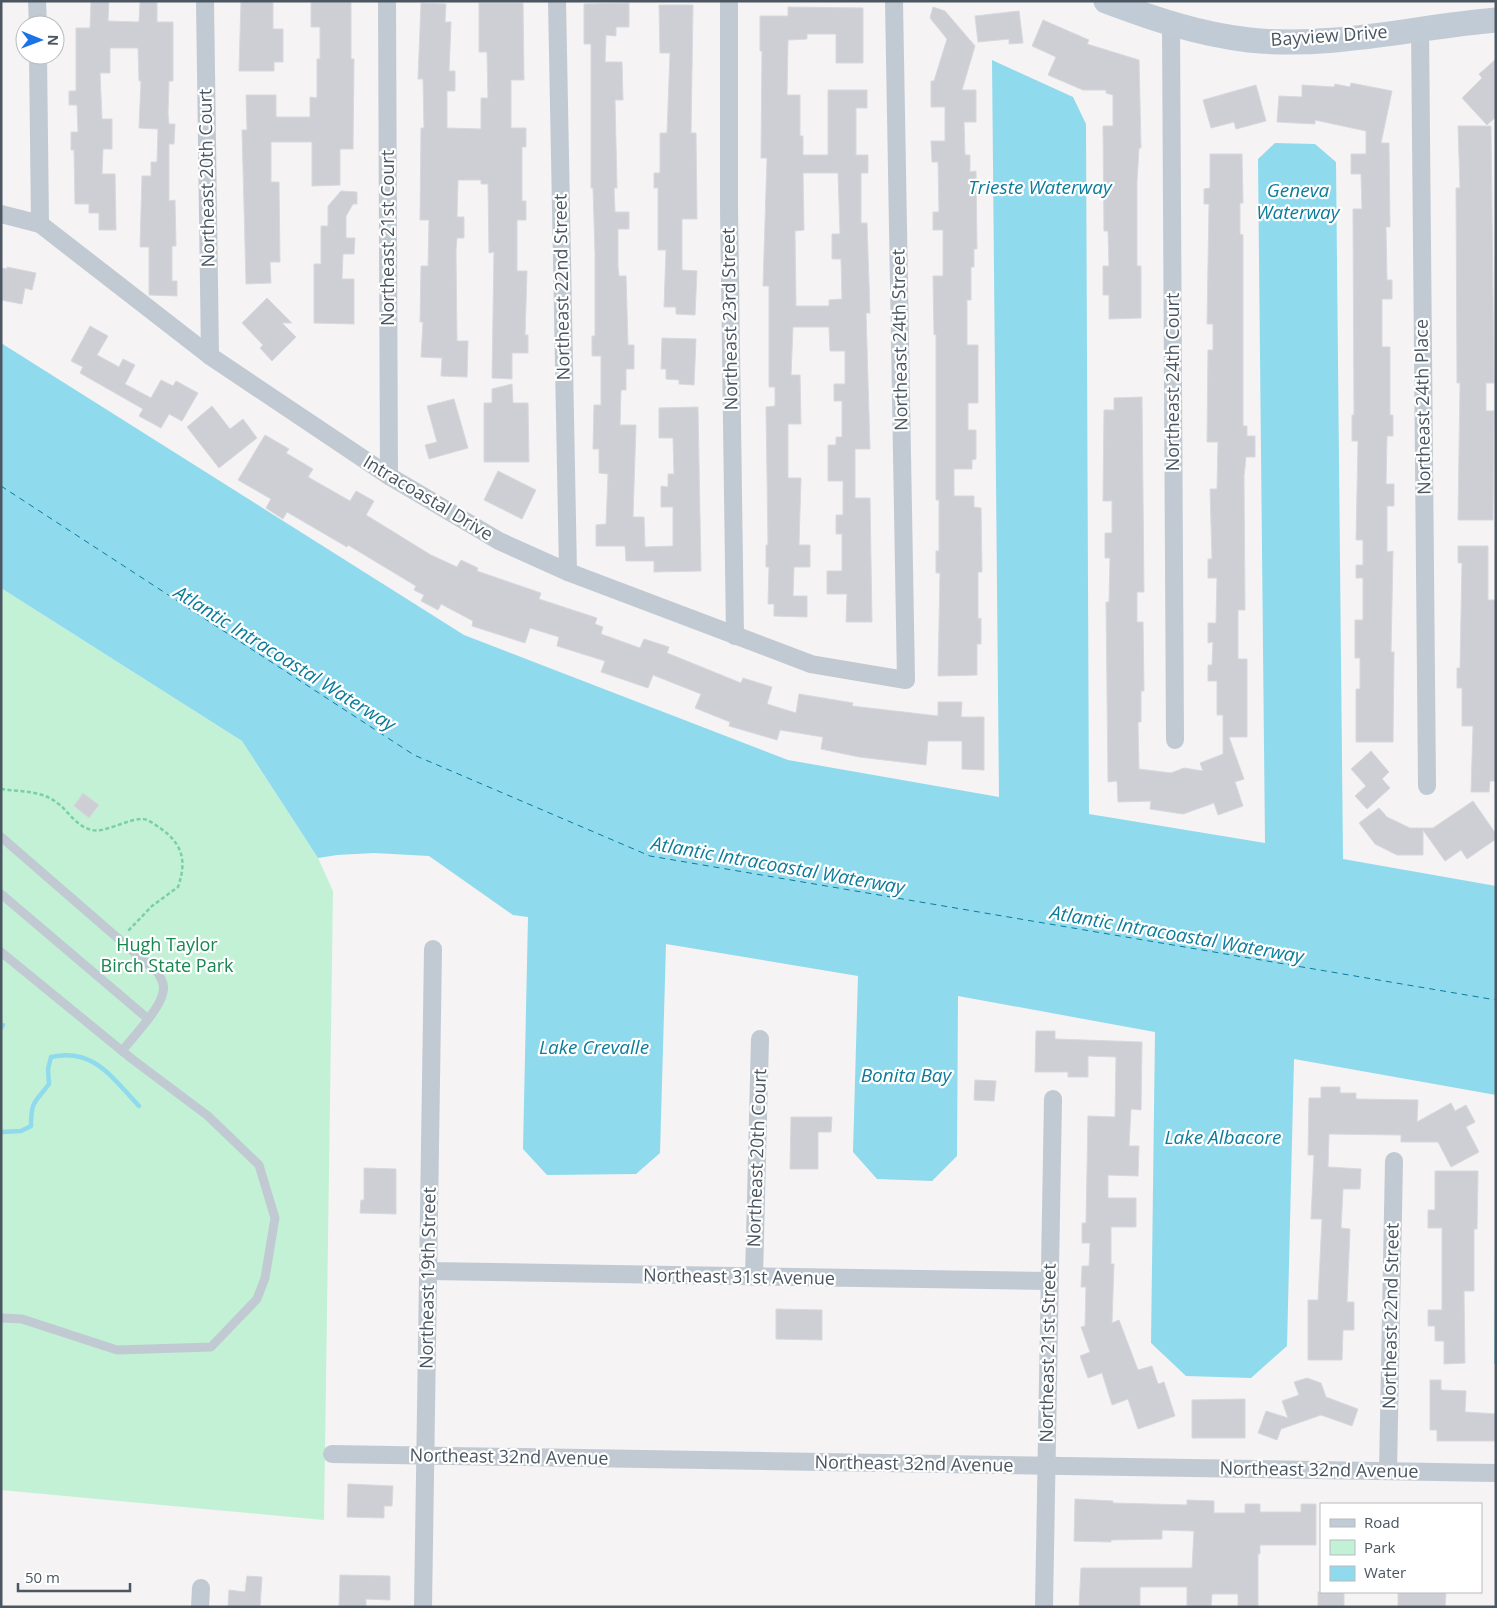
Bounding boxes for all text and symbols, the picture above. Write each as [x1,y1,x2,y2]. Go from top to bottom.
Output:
north arrow [15,15,65,65]
street label: Bayview Drive [1270,19,1388,51]
text: N [44,34,63,46]
street label: Northeast 20th Court [192,88,220,268]
street label: Northeast 21st Court [375,150,399,326]
water label: Trieste Waterway [968,174,1113,200]
water label: Geneva Waterway [1256,177,1341,225]
street label: Northeast 22nd Street [547,194,575,380]
street label: Northeast 23rd Street [715,227,743,411]
street label: Northeast 24th Street [885,249,913,431]
street label: Northeast 24th Court [1160,293,1184,471]
street label: Northeast 24th Place [1408,319,1436,495]
street label: Intracoastal Drive [359,449,498,545]
water label: Atlantic Intracoastal Waterway [168,578,402,738]
water label: Atlantic Intracoastal Waterway [647,830,908,900]
water label: Atlantic Intracoastal Waterway [1046,899,1307,969]
park label: Hugh Taylor Birch State Park [101,932,234,977]
water label: Lake Crevalle [539,1034,649,1060]
water label: Bonita Bay [861,1062,953,1088]
street label: Northeast 20th Court [741,1068,771,1248]
water label: Lake Albacore [1165,1124,1281,1150]
street label: Northeast 19th Street [413,1187,441,1369]
street label: Northeast 22nd Street [1376,1223,1404,1409]
street label: Northeast 31st Avenue [643,1262,835,1290]
street label: Northeast 21st Street [1033,1263,1061,1443]
street label: Northeast 32nd Avenue [409,1442,609,1470]
street label: Northeast 32nd Avenue [814,1449,1014,1477]
street label: Northeast 32nd Avenue [1219,1455,1419,1483]
legend [1320,1503,1482,1593]
text: Road [1364,1512,1400,1532]
text: Park [1364,1537,1395,1557]
scale bar [18,1560,130,1592]
text: Water [1364,1562,1406,1582]
text: 50 m [25,1567,60,1587]

